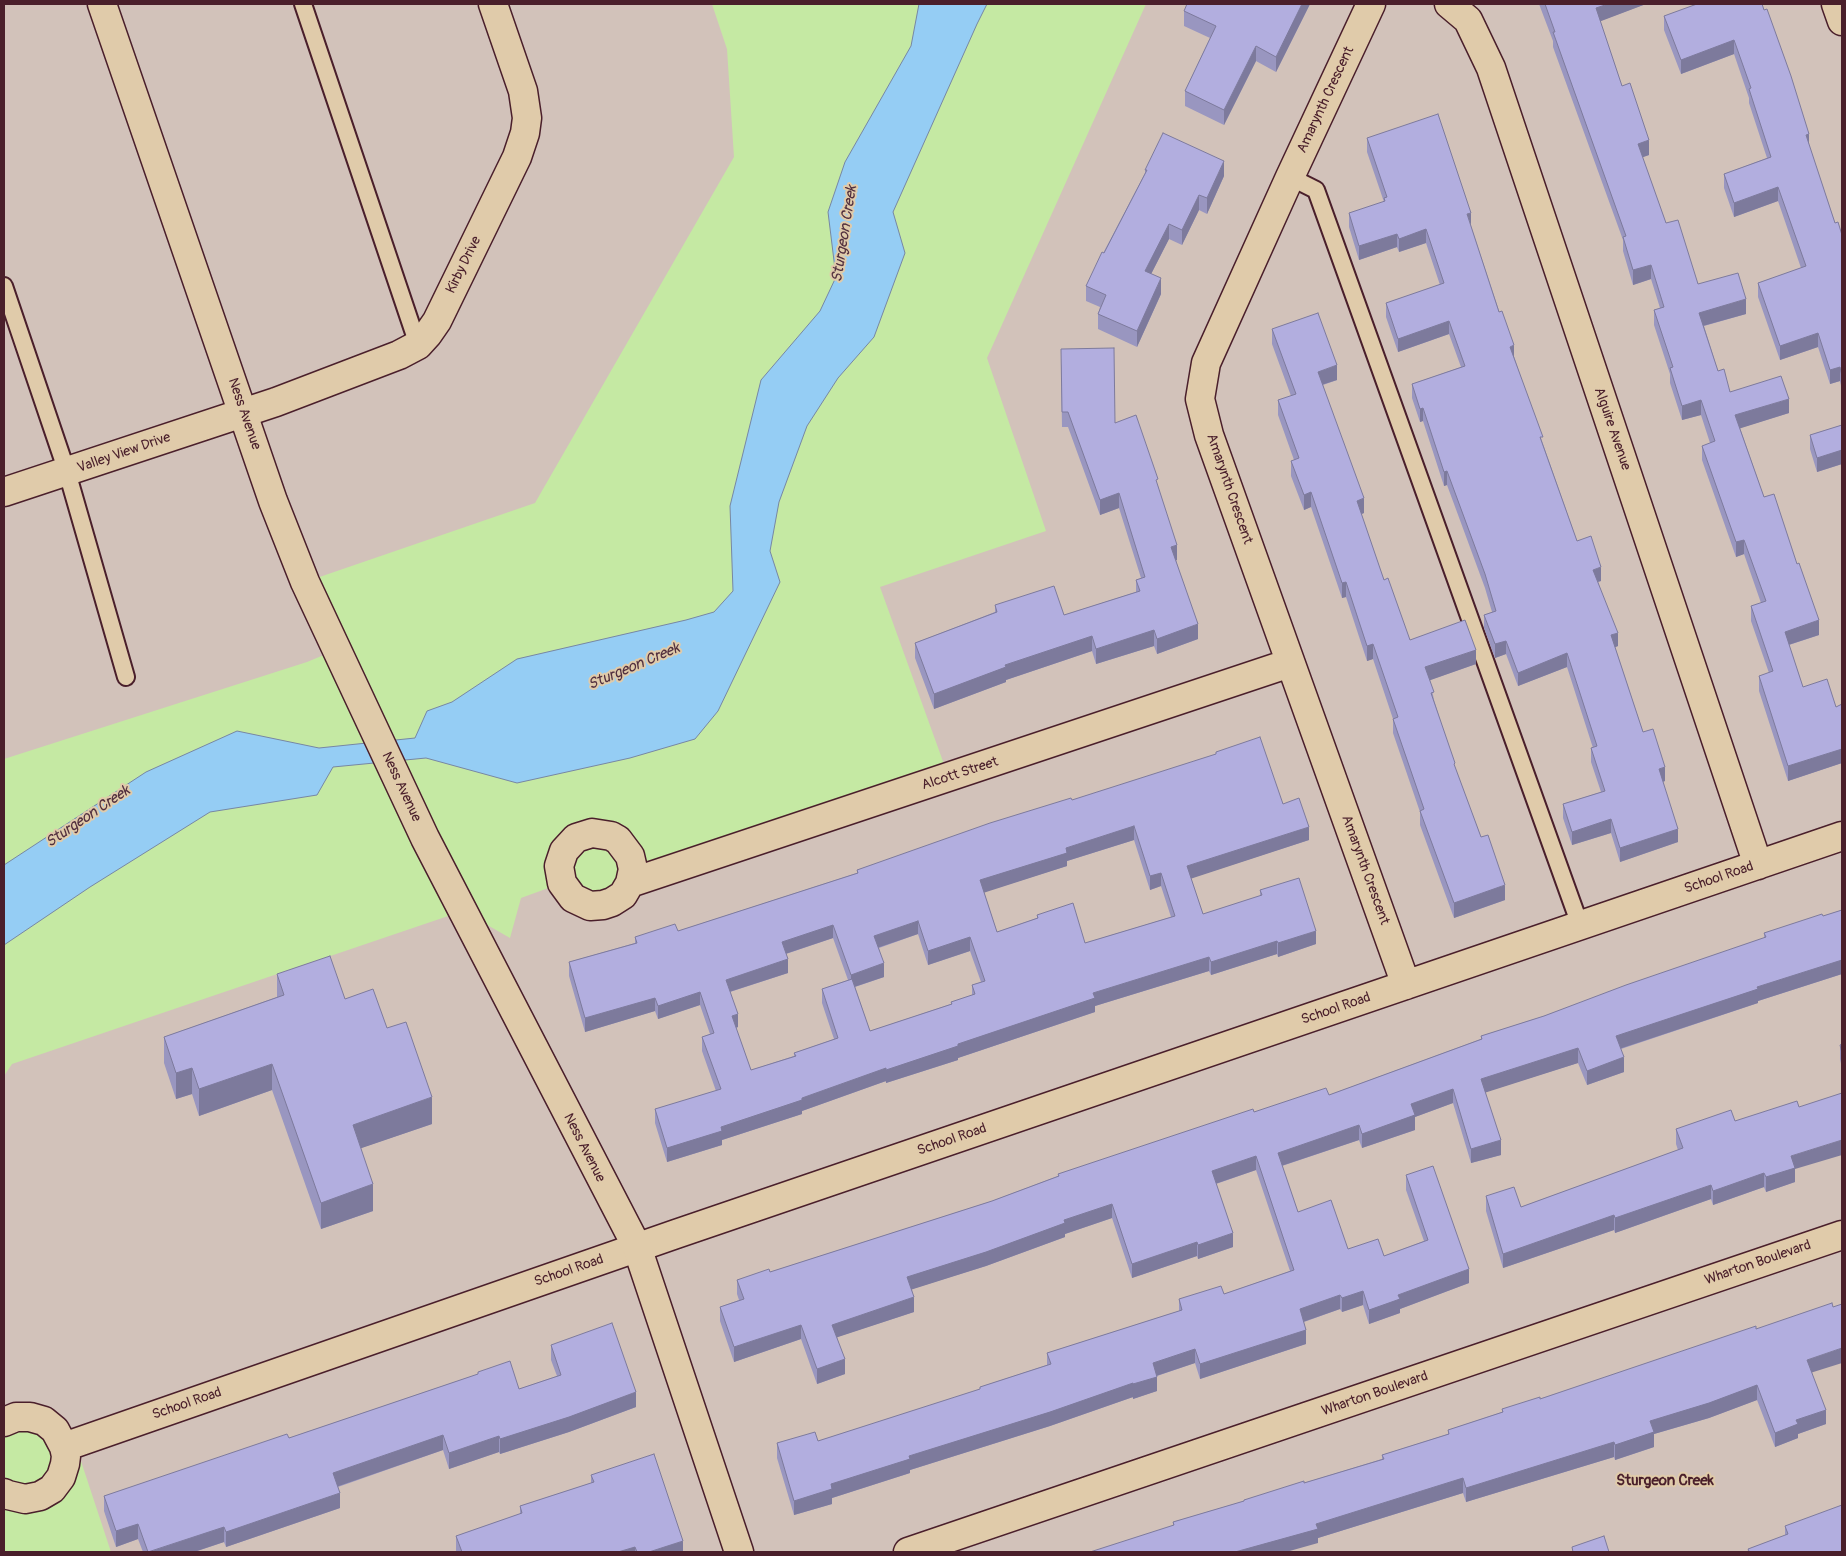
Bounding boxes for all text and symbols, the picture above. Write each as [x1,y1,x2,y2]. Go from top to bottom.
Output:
street label: Amarynth Crescent [1294,44,1358,156]
water label: Sturgeon Creek [828,184,862,284]
street label: Kirby Drive [443,234,485,296]
street label: Ness Avenue [224,376,264,452]
street label: Alguire Avenue [1590,385,1634,473]
street label: Valley View Drive [75,429,173,477]
street label: Amarynth Crescent [1202,432,1256,546]
water label: Sturgeon Creek [586,640,682,694]
street label: Ness Avenue [378,749,424,825]
street label: Alcott Street [920,754,1000,794]
water label: Sturgeon Creek [42,782,134,852]
street label: Amarynth Crescent [1337,813,1393,927]
street label: School Road [1682,858,1756,898]
street label: School Road [1299,989,1373,1029]
street label: Ness Avenue [560,1111,608,1185]
street label: School Road [915,1120,989,1160]
street label: Wharton Boulevard [1703,1237,1813,1289]
street label: School Road [532,1251,606,1291]
street label: Wharton Boulevard [1320,1368,1430,1420]
street label: School Road [150,1384,224,1424]
district label: Sturgeon Creek [1616,1472,1714,1490]

